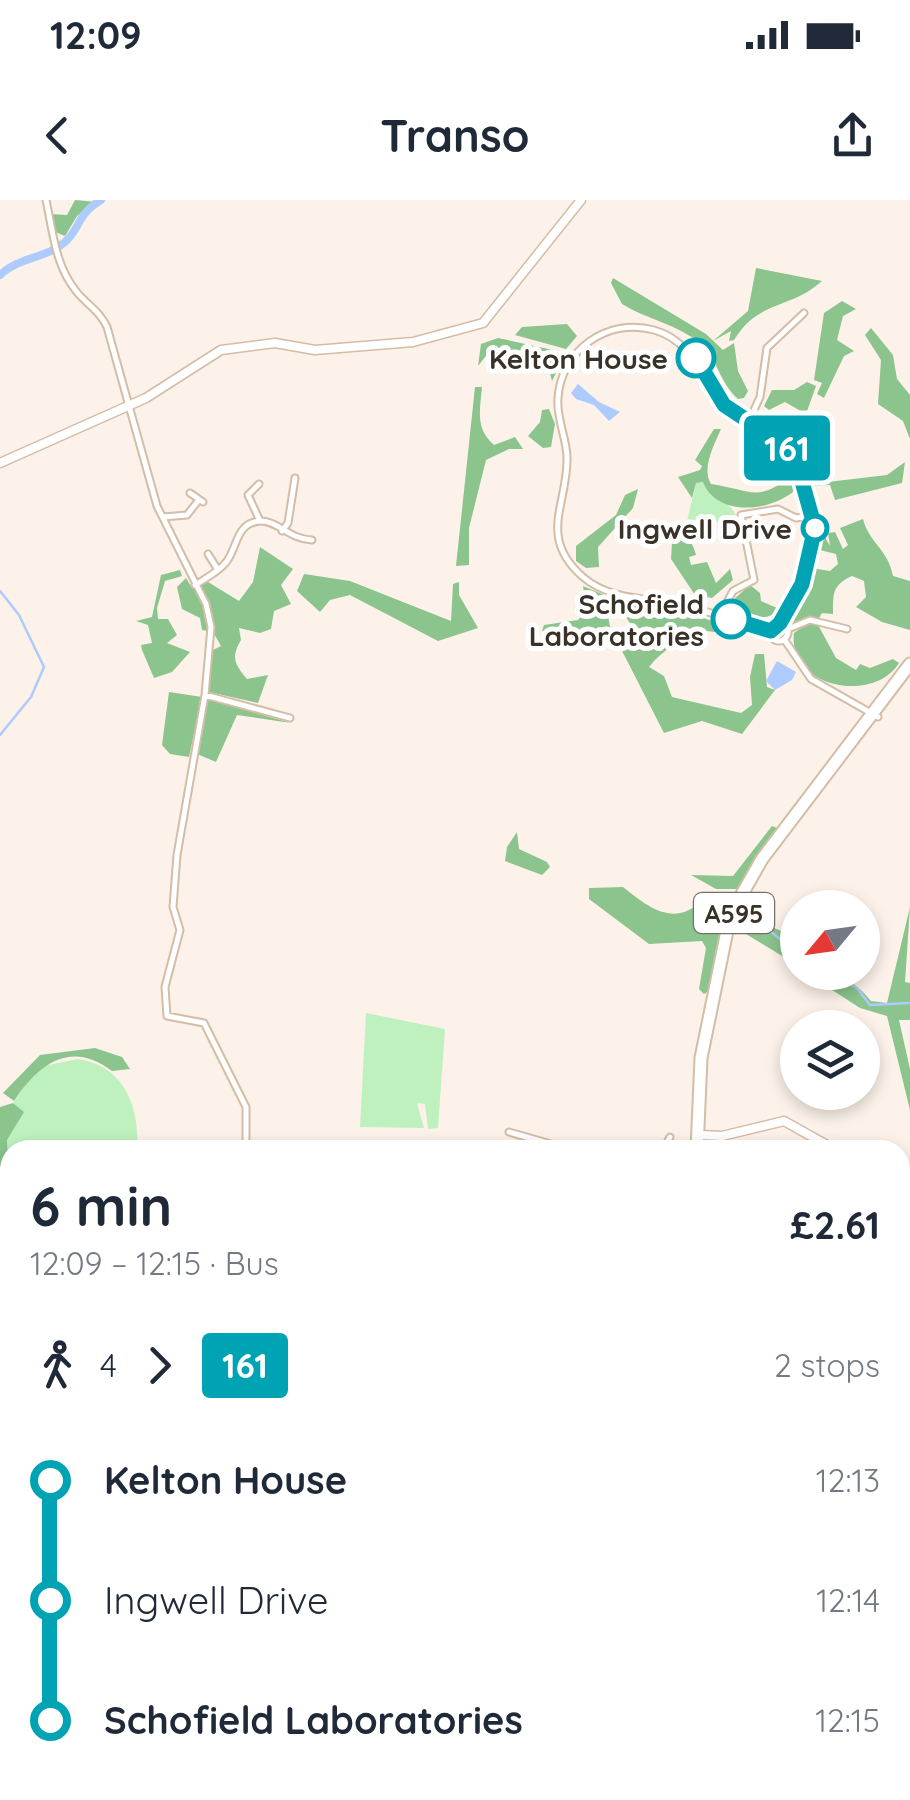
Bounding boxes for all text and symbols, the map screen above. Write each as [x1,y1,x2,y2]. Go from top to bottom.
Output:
text: 12:09 [50,11,142,59]
text: Transo [380,107,530,163]
icon: back [30,108,85,163]
icon: share [825,108,880,163]
marker: Kelton House [677,339,715,377]
place label: Kelton House [489,341,668,376]
line badge: 161 [730,416,844,480]
text: 161 [764,426,810,470]
place label: Ingwell Drive [618,511,792,546]
marker: Ingwell Drive [802,515,828,541]
place label: Schofield Laboratories [529,586,704,653]
marker: Schofield Laboratories [712,600,750,638]
north arrow [780,890,880,990]
map controls [780,890,880,1110]
road number: A595 [694,893,774,933]
button: layers [780,1010,880,1110]
text: 6 min [30,1171,172,1240]
text: £2.61 [790,1201,880,1249]
text: 12:09 – 12:15 · Bus [30,1243,279,1283]
icon: walk [30,1338,85,1393]
icon: forward [132,1338,187,1393]
text: 161 [222,1343,268,1387]
text: 4 [100,1345,117,1385]
text: 2 stops [774,1345,880,1385]
text: Kelton House [104,1456,347,1504]
text: 12:13 [816,1460,880,1500]
text: Ingwell Drive [104,1576,329,1624]
text: 12:14 [816,1580,880,1620]
text: Schofield Laboratories [104,1696,523,1744]
text: 12:15 [815,1700,880,1740]

